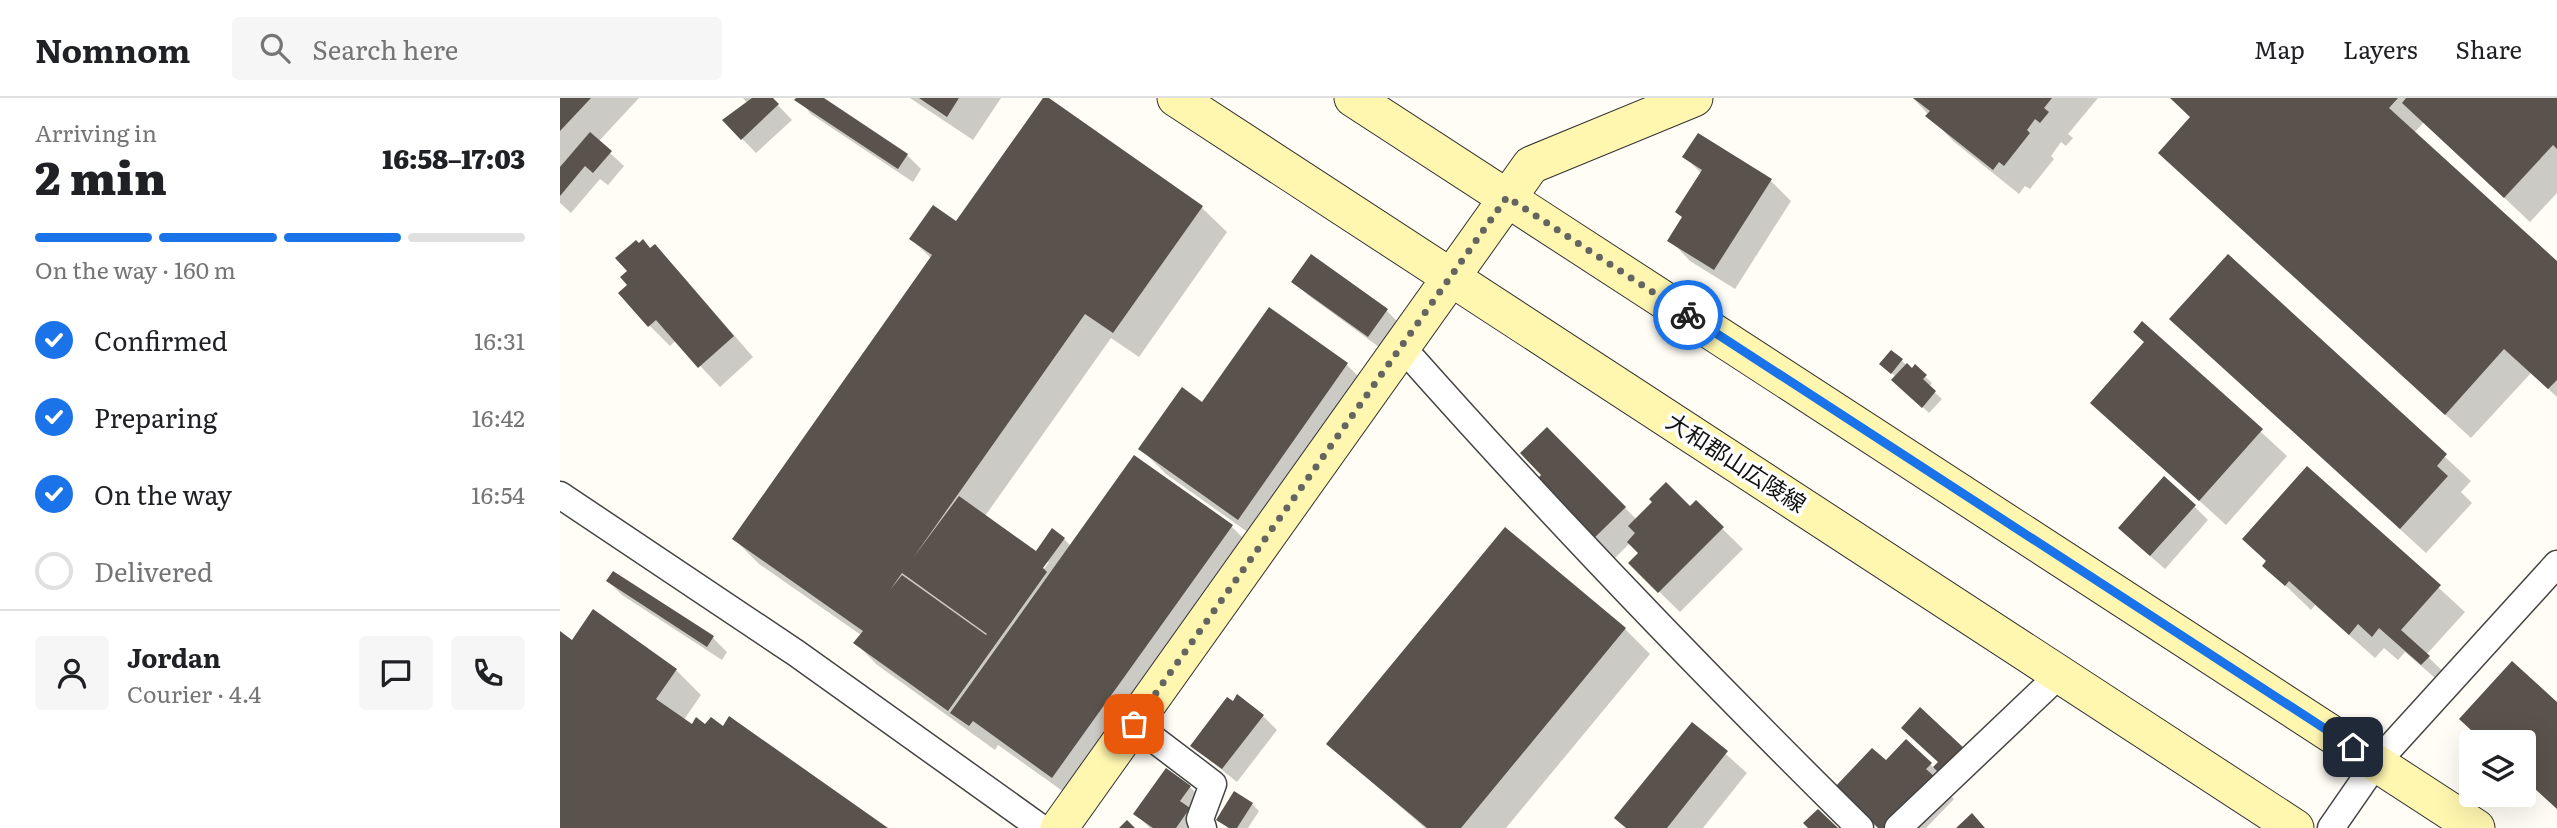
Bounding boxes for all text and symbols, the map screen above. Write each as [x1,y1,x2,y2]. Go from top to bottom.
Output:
search box [232,17,722,80]
text: Nomnom [35,24,190,73]
icon: search [256,29,294,67]
text: Search here [312,29,458,68]
text: Map [2254,31,2305,66]
text: Layers [2343,31,2417,66]
text: Share [2455,31,2522,66]
text: Arriving in [35,115,157,149]
text: 16:58–17:03 [382,138,525,177]
text: 2 min [35,141,167,209]
text: On the way · 160 m [35,252,236,286]
courier [1653,280,1723,350]
icon: bike [1669,296,1707,334]
text: Confirmed [94,320,228,359]
icon: check [35,321,73,359]
text: 16:31 [474,323,525,357]
text: Preparing [94,397,217,436]
icon: check [35,398,73,436]
text: 16:42 [472,400,525,434]
street label: 大和郡山広陵線 [1660,403,1814,519]
text: On the way [94,474,232,513]
icon: check [35,475,73,513]
text: 16:54 [471,477,525,511]
text: Delivered [94,551,213,590]
button: person [35,636,109,710]
button: chat [359,636,433,710]
button: phone [451,636,525,710]
text: Jordan [127,637,221,676]
text: Courier · 4.4 [127,676,261,710]
pin [1104,694,1164,754]
icon: bag [1115,705,1153,743]
pin [2323,717,2383,777]
icon: home [2334,728,2372,766]
map controls [2459,730,2536,807]
button: layers [2459,730,2536,807]

